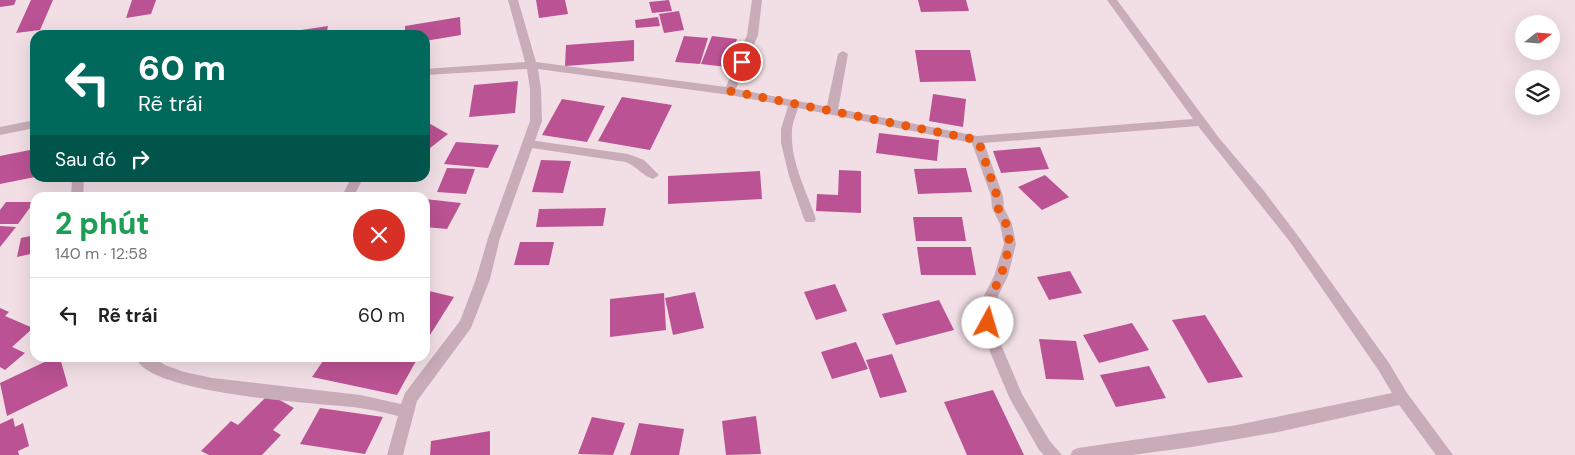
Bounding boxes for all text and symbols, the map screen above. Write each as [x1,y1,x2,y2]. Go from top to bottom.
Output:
north arrow [1515,15,1560,60]
map controls [1515,15,1560,115]
pin [721,41,763,83]
text: 60 m [138,45,226,91]
icon: arrive [728,48,756,76]
icon: left [55,50,120,115]
button: layers [1515,70,1560,115]
text: Rẽ trái [138,89,203,118]
icon: right [126,145,154,173]
text: Sau đó [55,147,116,172]
text: 2 phút [55,204,149,243]
button: close [353,209,405,261]
text: 140 m · 12:58 [55,243,148,264]
position arrow [961,296,1013,348]
icon: left [55,301,83,329]
text: Rẽ trái [98,303,158,328]
text: 60 m [358,303,405,328]

